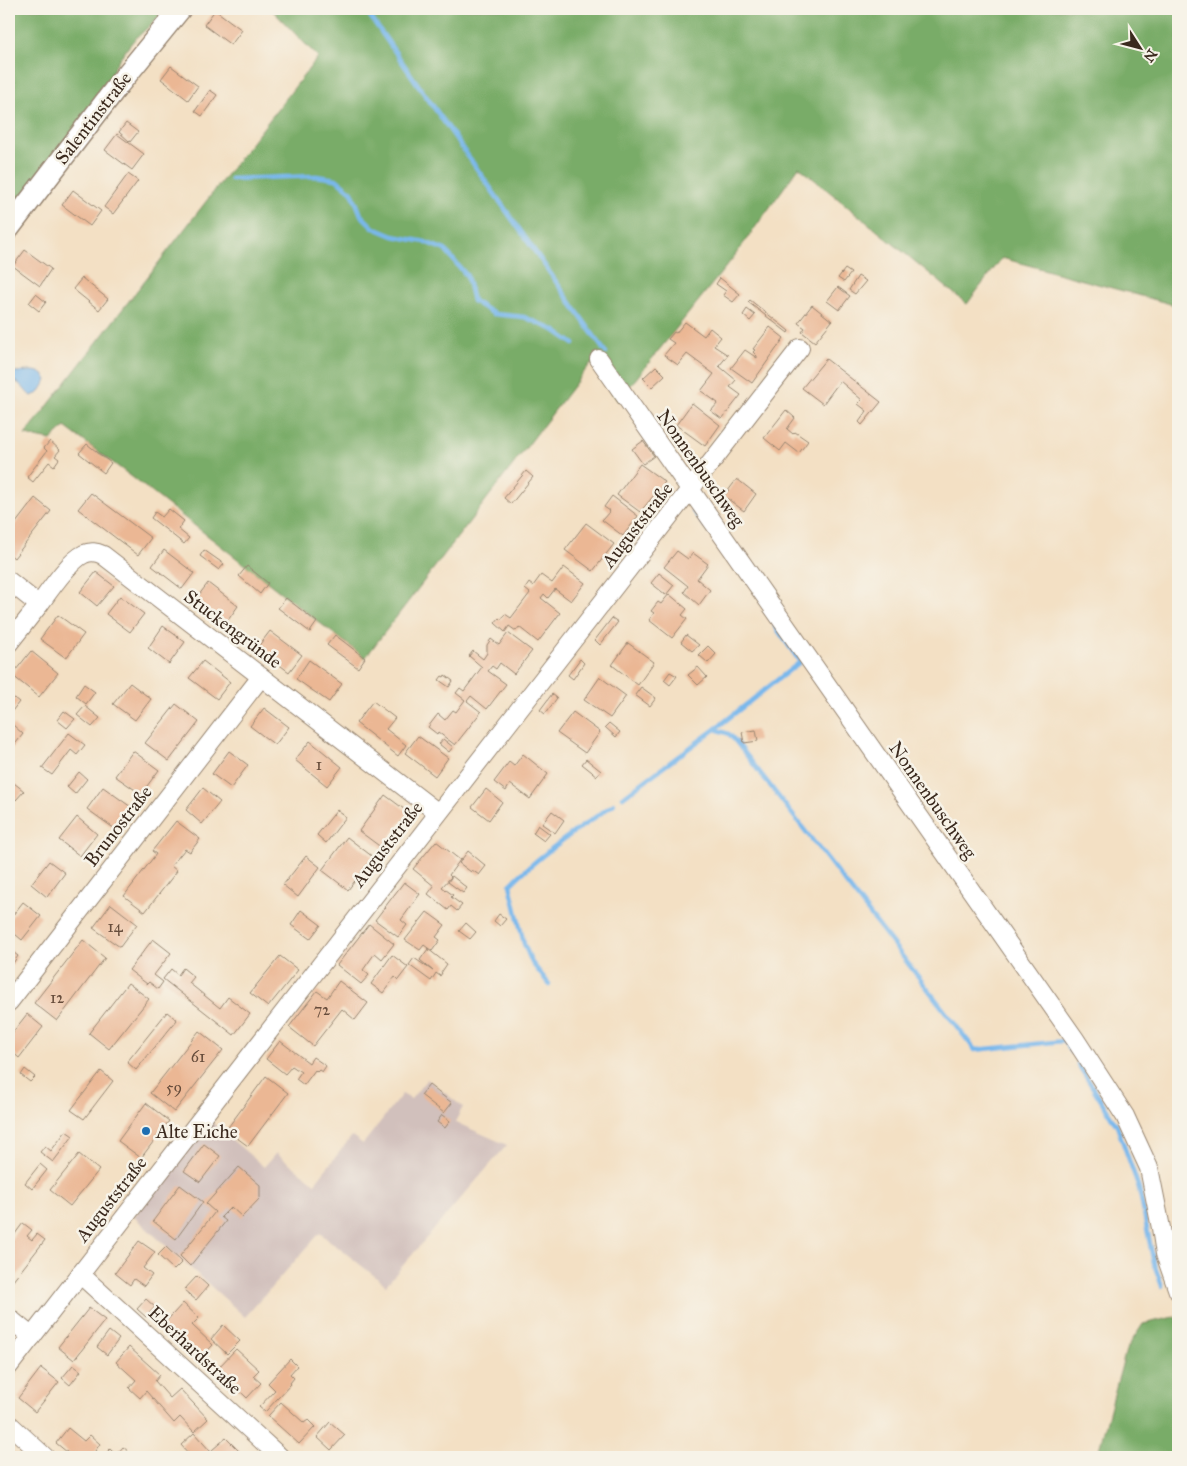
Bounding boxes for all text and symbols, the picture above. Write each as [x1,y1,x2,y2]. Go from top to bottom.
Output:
north arrow [1114,22,1164,72]
text: N [1140,46,1160,65]
street label: Salentinstraße [50,67,136,169]
street label: Nonnenbuschweg [651,405,750,532]
street label: Auguststraße [596,478,678,574]
street label: Stuckengründe [179,585,287,674]
street label: Nonnenbuschweg [883,737,982,864]
house number: 1 [316,755,322,774]
street label: Brunostraße [79,781,157,871]
street label: Auguststraße [346,797,428,893]
house number: 14 [107,917,124,936]
house number: 12 [50,988,64,1007]
house number: 72 [314,1000,330,1019]
house number: 61 [191,1047,205,1066]
house number: 59 [166,1078,182,1097]
place label: Alte Eiche [155,1120,238,1143]
marker: Alte Eiche [140,1125,152,1137]
street label: Auguststraße [70,1152,152,1248]
street label: Eberhardstraße [143,1301,247,1399]

